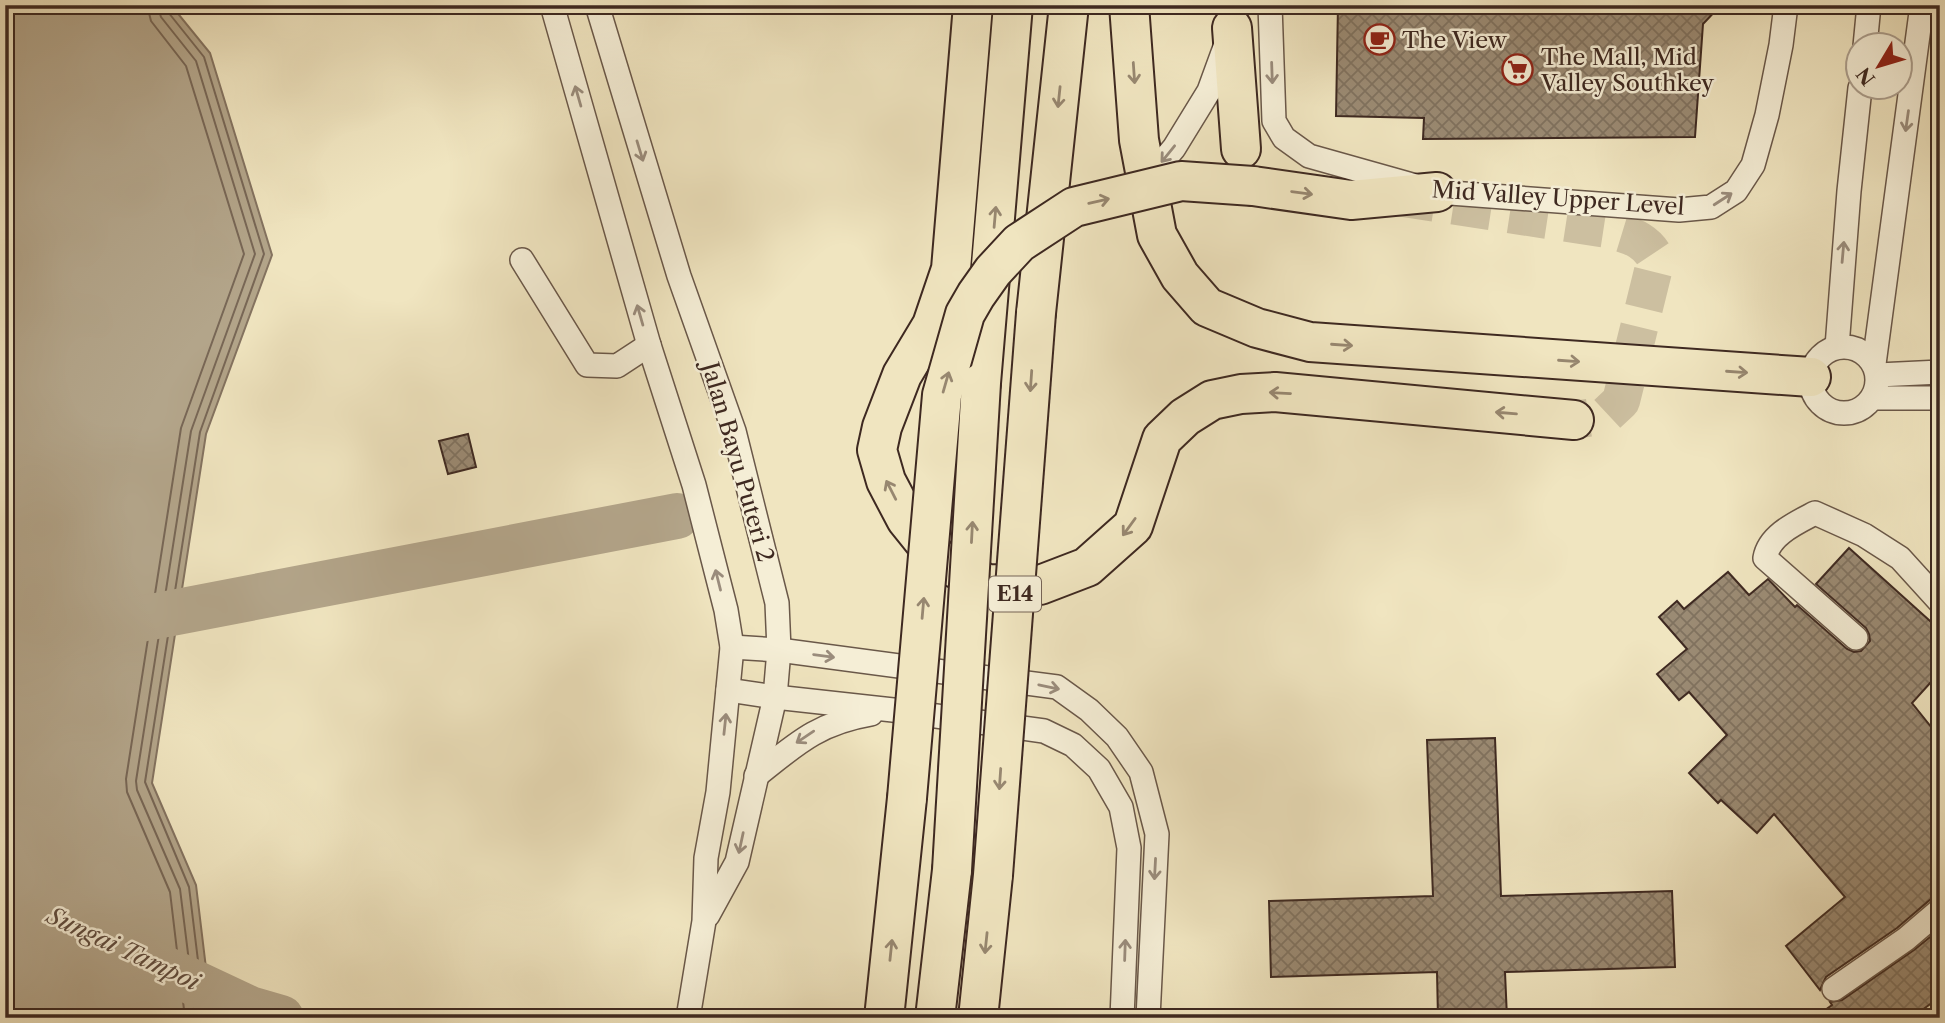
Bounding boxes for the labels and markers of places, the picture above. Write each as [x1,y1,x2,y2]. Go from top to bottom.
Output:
cafe icon: The View [1362,23,1396,57]
place label: The View [1402,26,1508,54]
place label: The Mall, Mid Valley Southkey [1540,43,1714,97]
supermarket icon: The Mall, Mid Valley Southkey [1501,53,1535,87]

